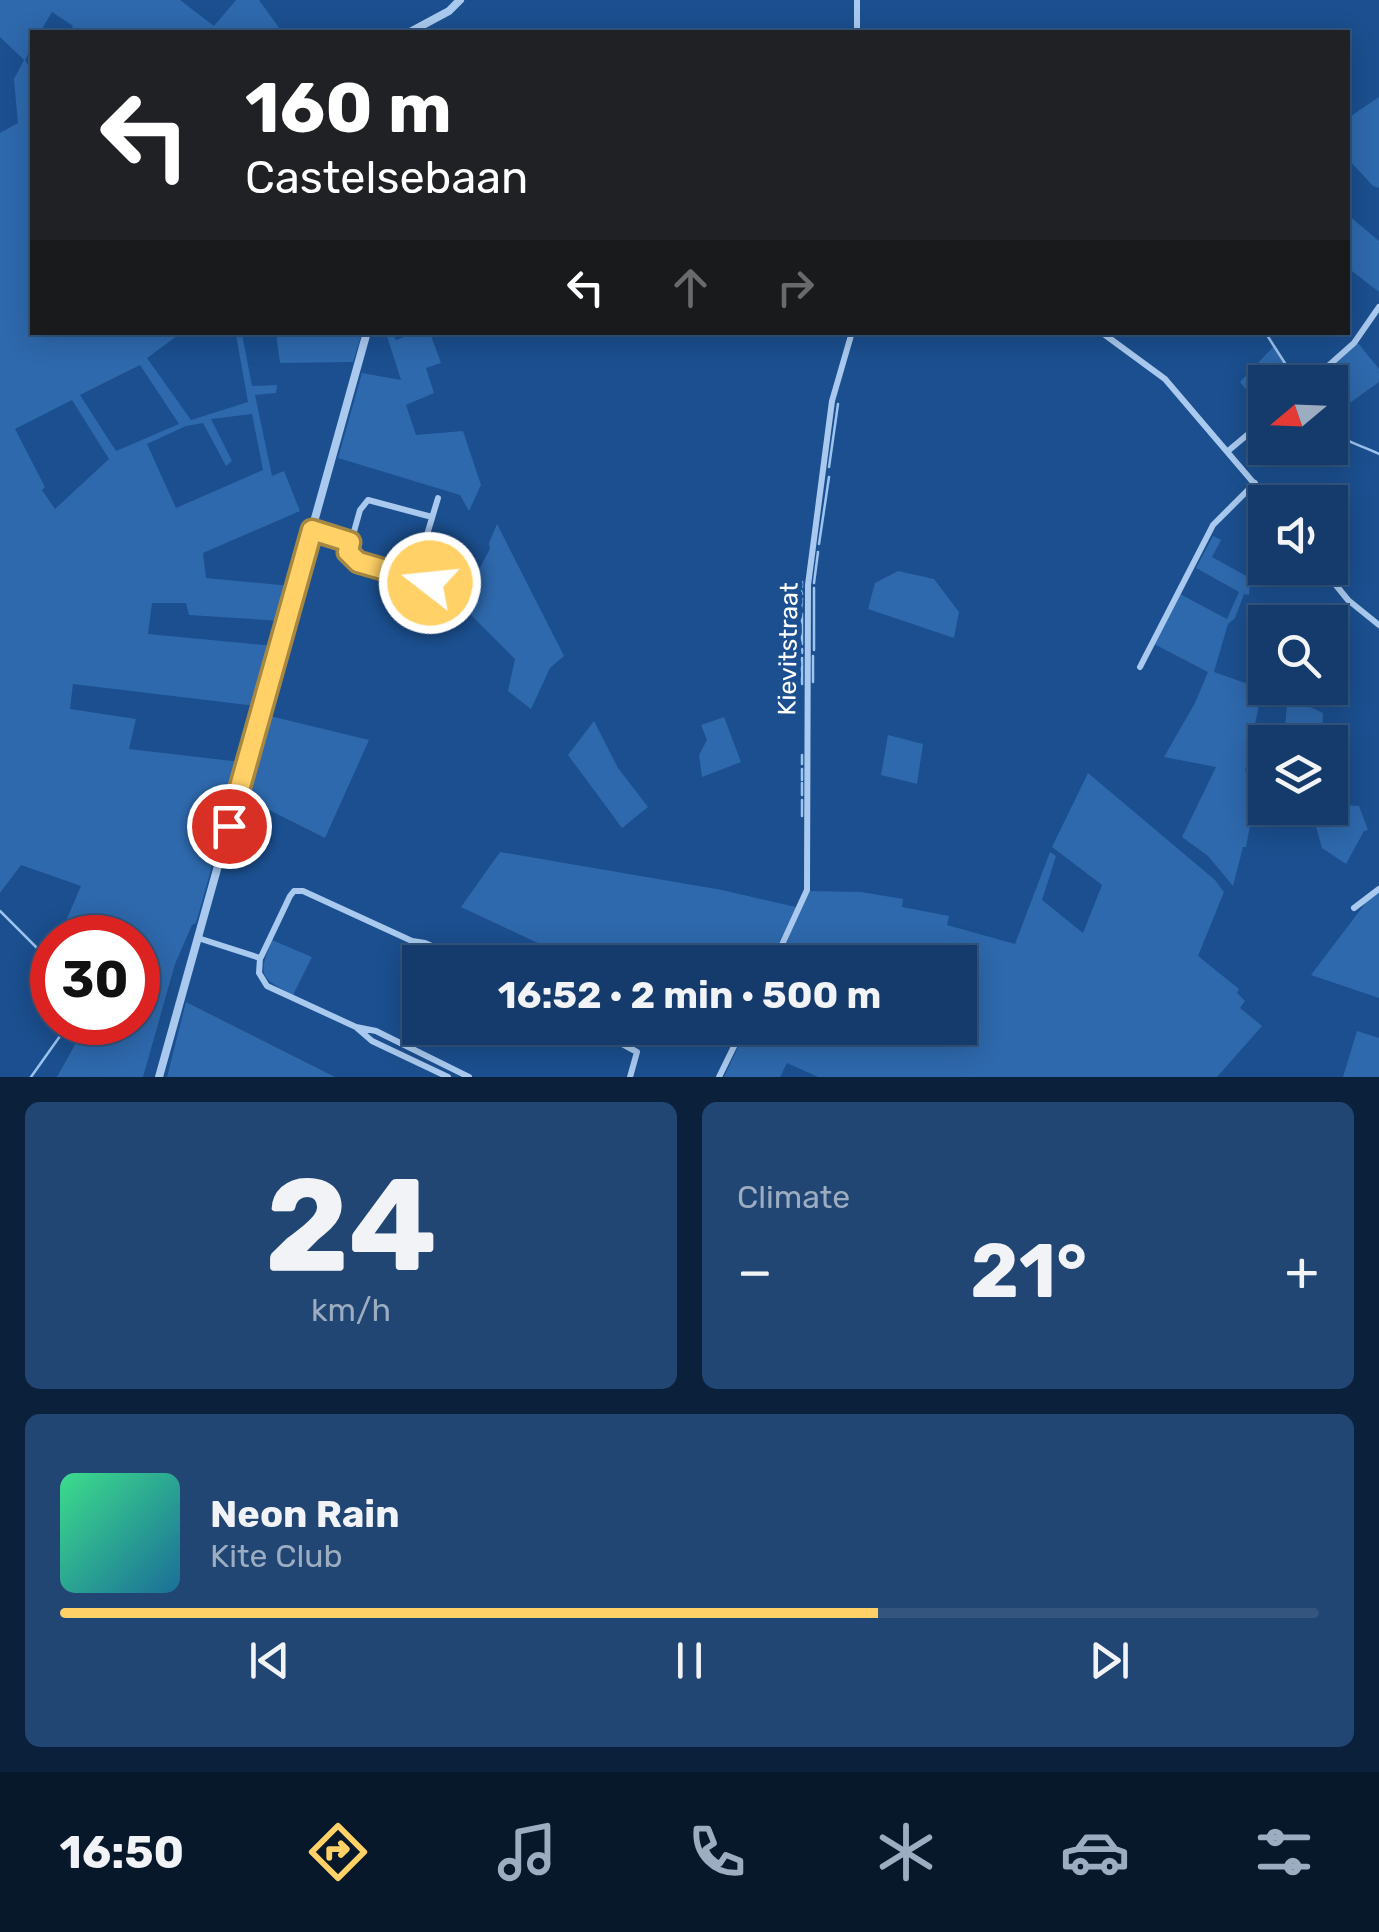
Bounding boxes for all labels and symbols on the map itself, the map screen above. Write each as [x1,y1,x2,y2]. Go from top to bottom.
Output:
north arrow [1248,365,1348,465]
position arrow [378,531,482,635]
street label: Kievitstraat [772,582,804,716]
pin [187,784,272,869]
speed limit sign: 30 [30,915,160,1045]

